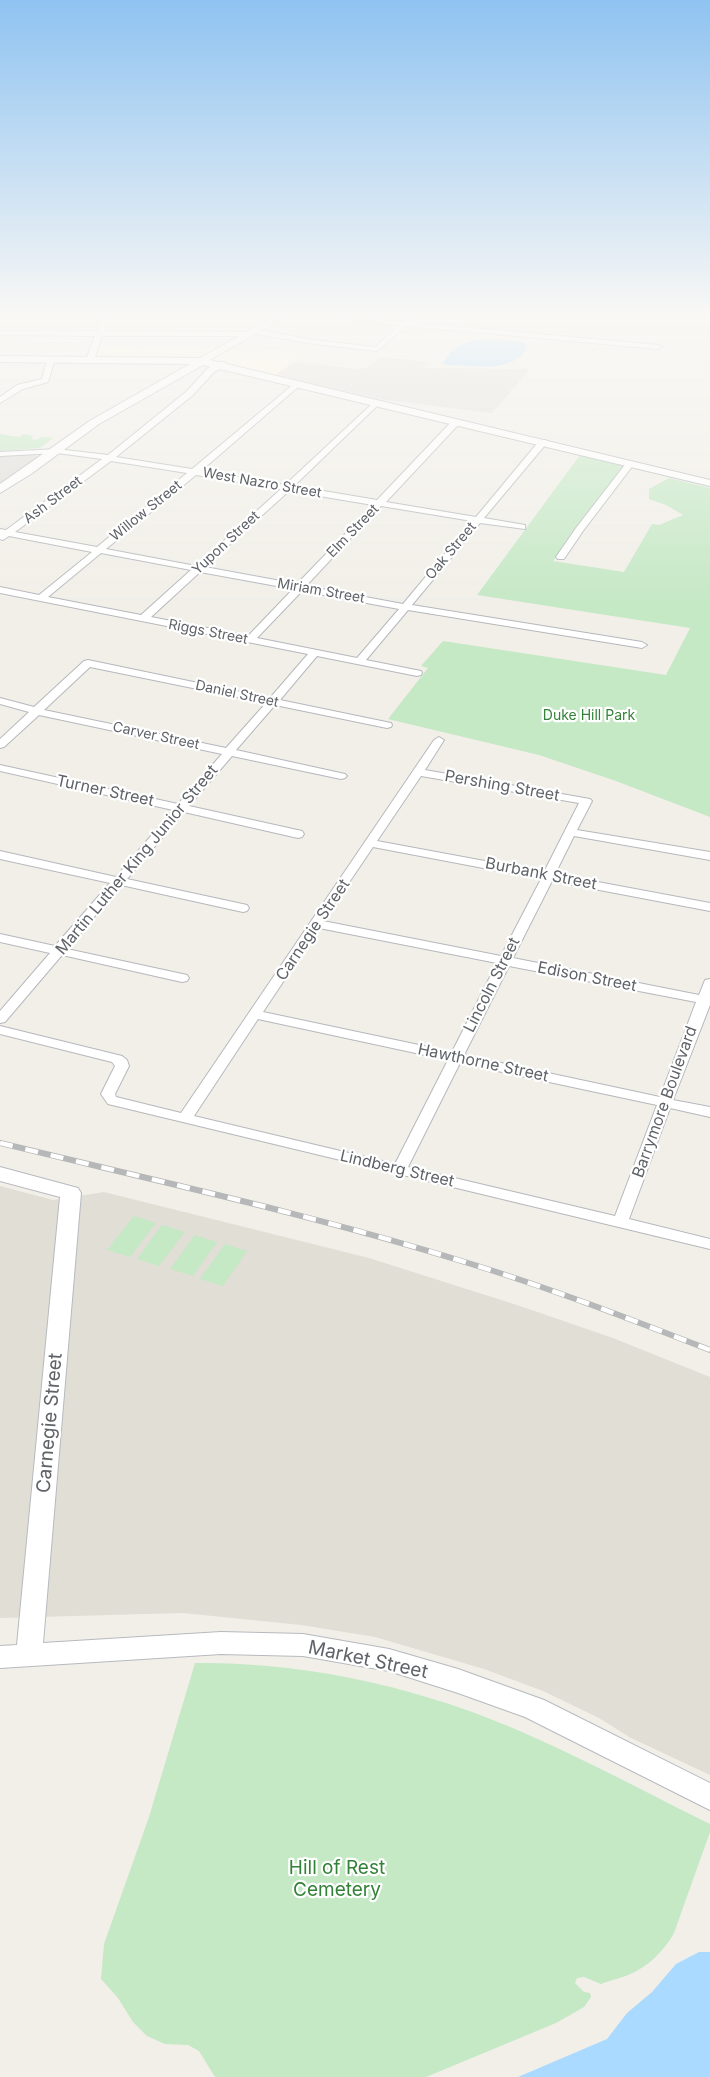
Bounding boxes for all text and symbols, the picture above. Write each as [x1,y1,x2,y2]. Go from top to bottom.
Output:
street label: West Nazro Street [201,464,323,502]
street label: Ash Street [20,473,86,527]
street label: Willow Street [107,477,185,545]
street label: Elm Street [324,501,382,561]
street label: Yupon Street [189,508,263,578]
street label: Oak Street [422,519,480,583]
street label: Miriam Street [276,575,366,607]
street label: Riggs Street [167,616,249,648]
street label: Daniel Street [194,677,280,711]
park label: Duke Hill Park [543,708,635,724]
street label: Carver Street [111,719,201,753]
street label: Martin Luther King Junior Street [52,761,222,959]
street label: Pershing Street [443,766,561,806]
street label: Turner Street [54,771,156,811]
street label: Burbank Street [484,854,598,894]
street label: Carnegie Street [272,876,354,984]
street label: Lincoln Street [460,934,524,1036]
street label: Edison Street [536,958,638,996]
street label: Barrymore Boulevard [629,1024,701,1180]
street label: Hawthorne Street [416,1040,550,1086]
street label: Lindberg Street [338,1147,456,1191]
street label: Carnegie Street [33,1352,67,1494]
street label: Market Street [306,1636,430,1684]
park label: Hill of Rest Cemetery [289,1857,385,1901]

